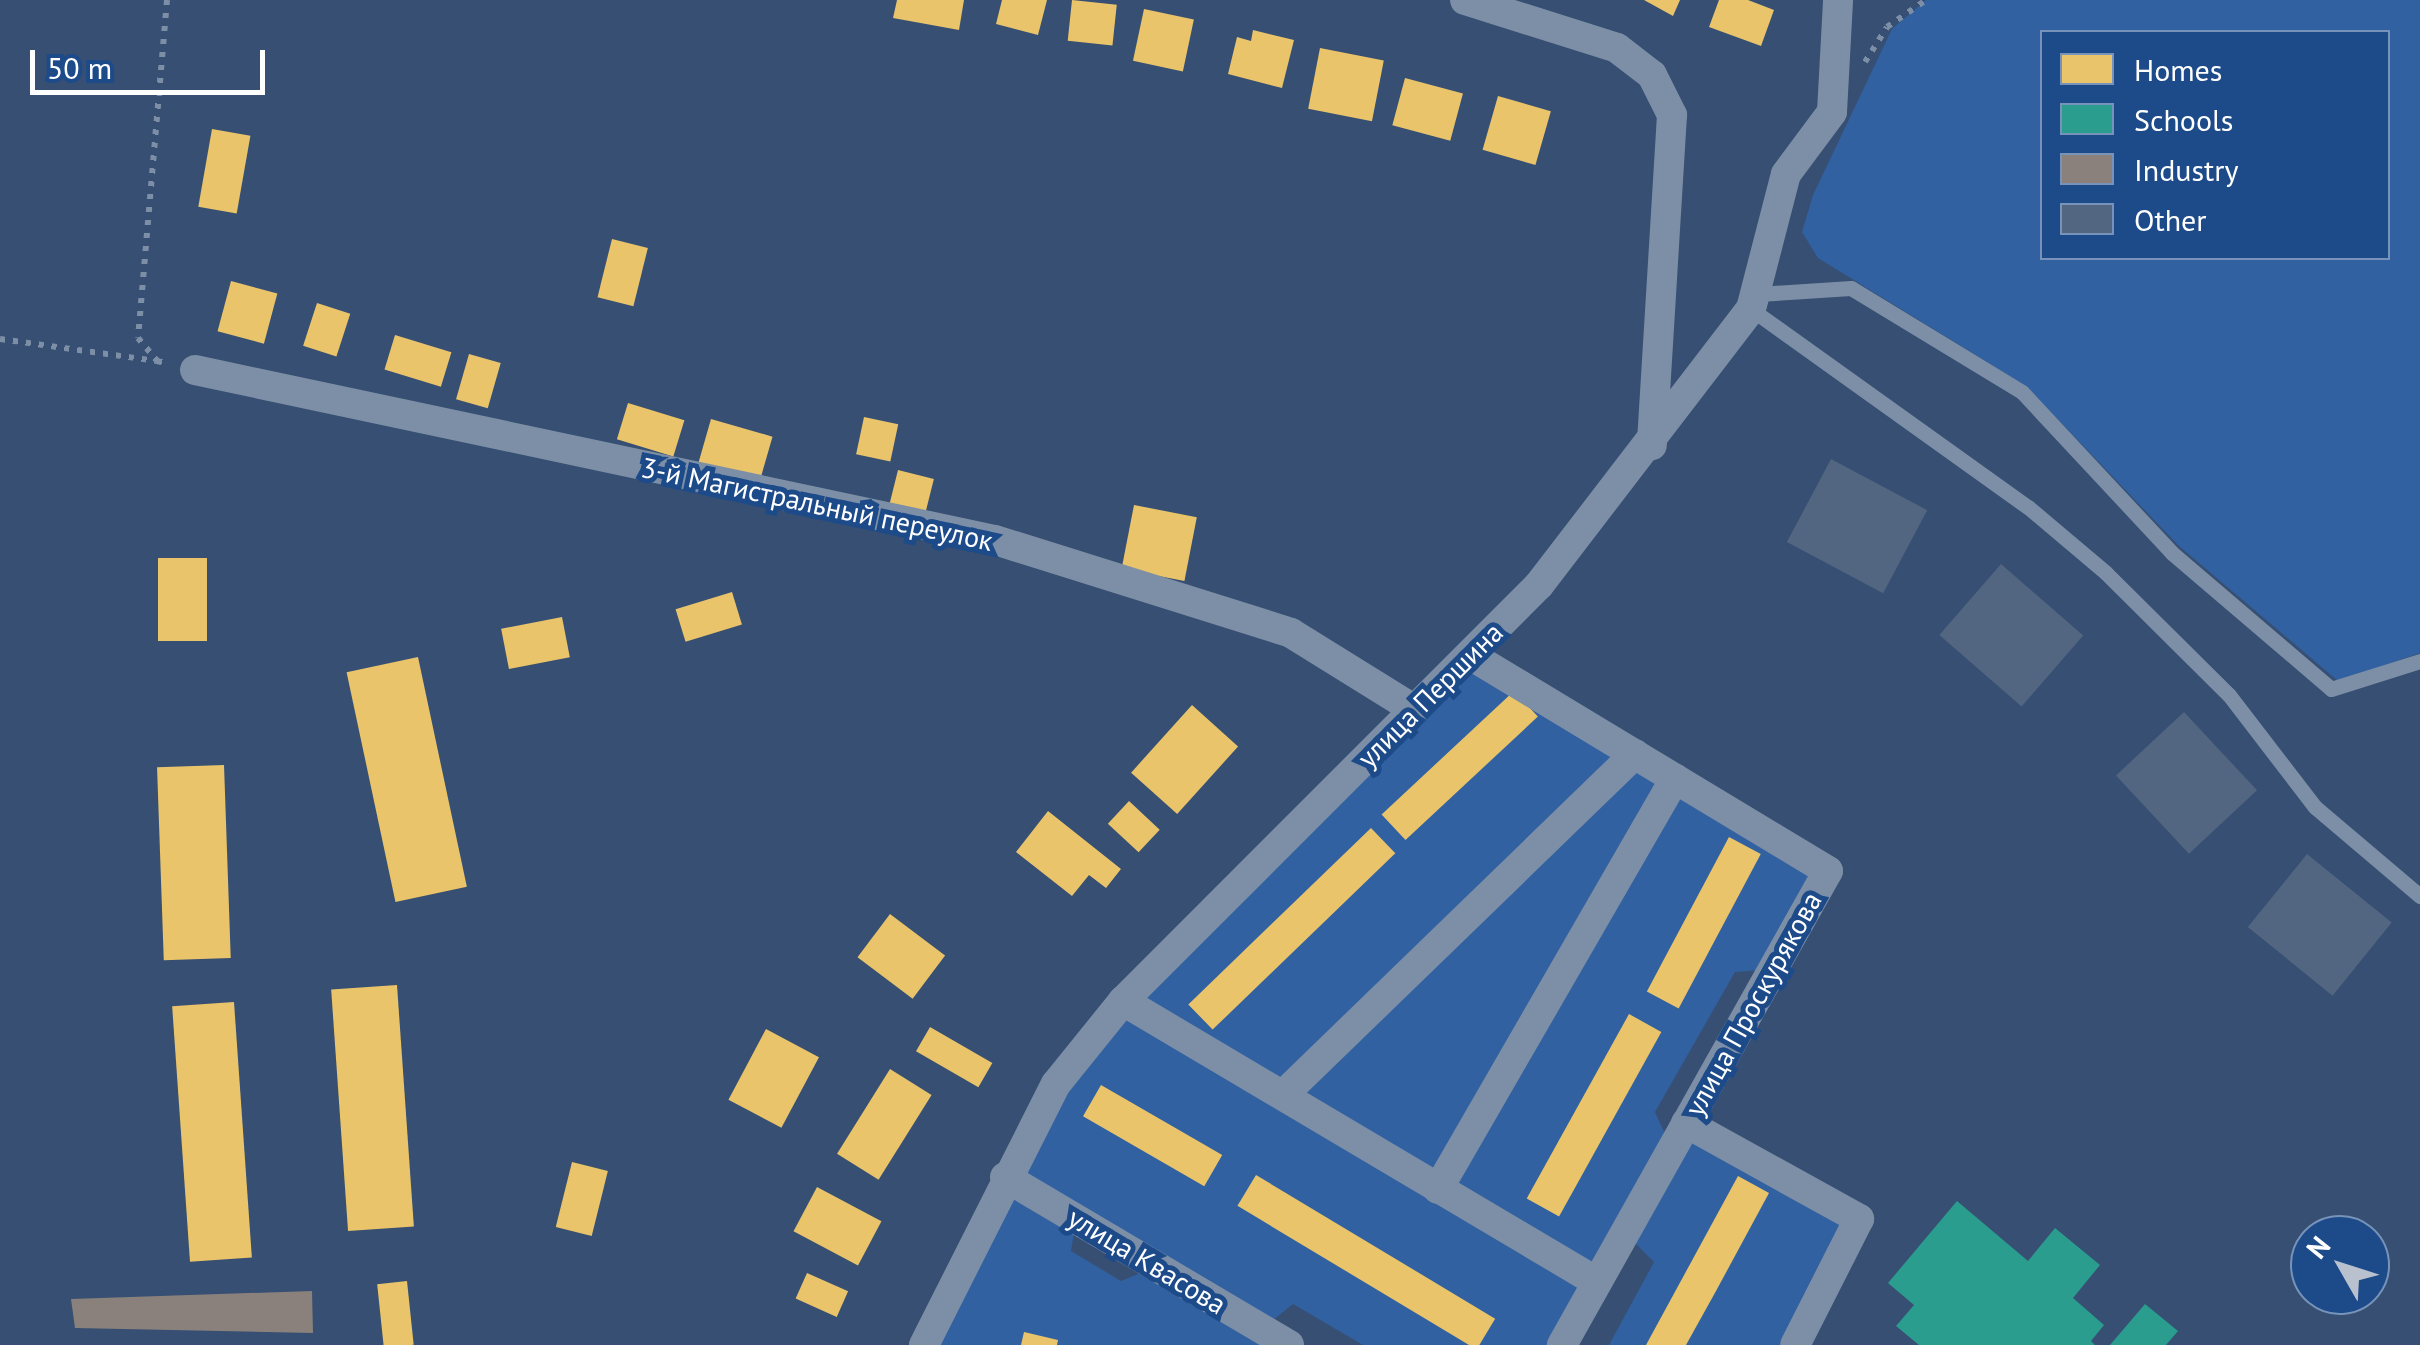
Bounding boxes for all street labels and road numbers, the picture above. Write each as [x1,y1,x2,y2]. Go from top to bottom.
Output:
street label: 3-й Магистральный переулок [638,450,996,558]
street label: улица Першина [1350,615,1510,775]
street label: улица Проскурякова [1678,886,1828,1122]
street label: улица Квасова [1062,1201,1232,1321]

